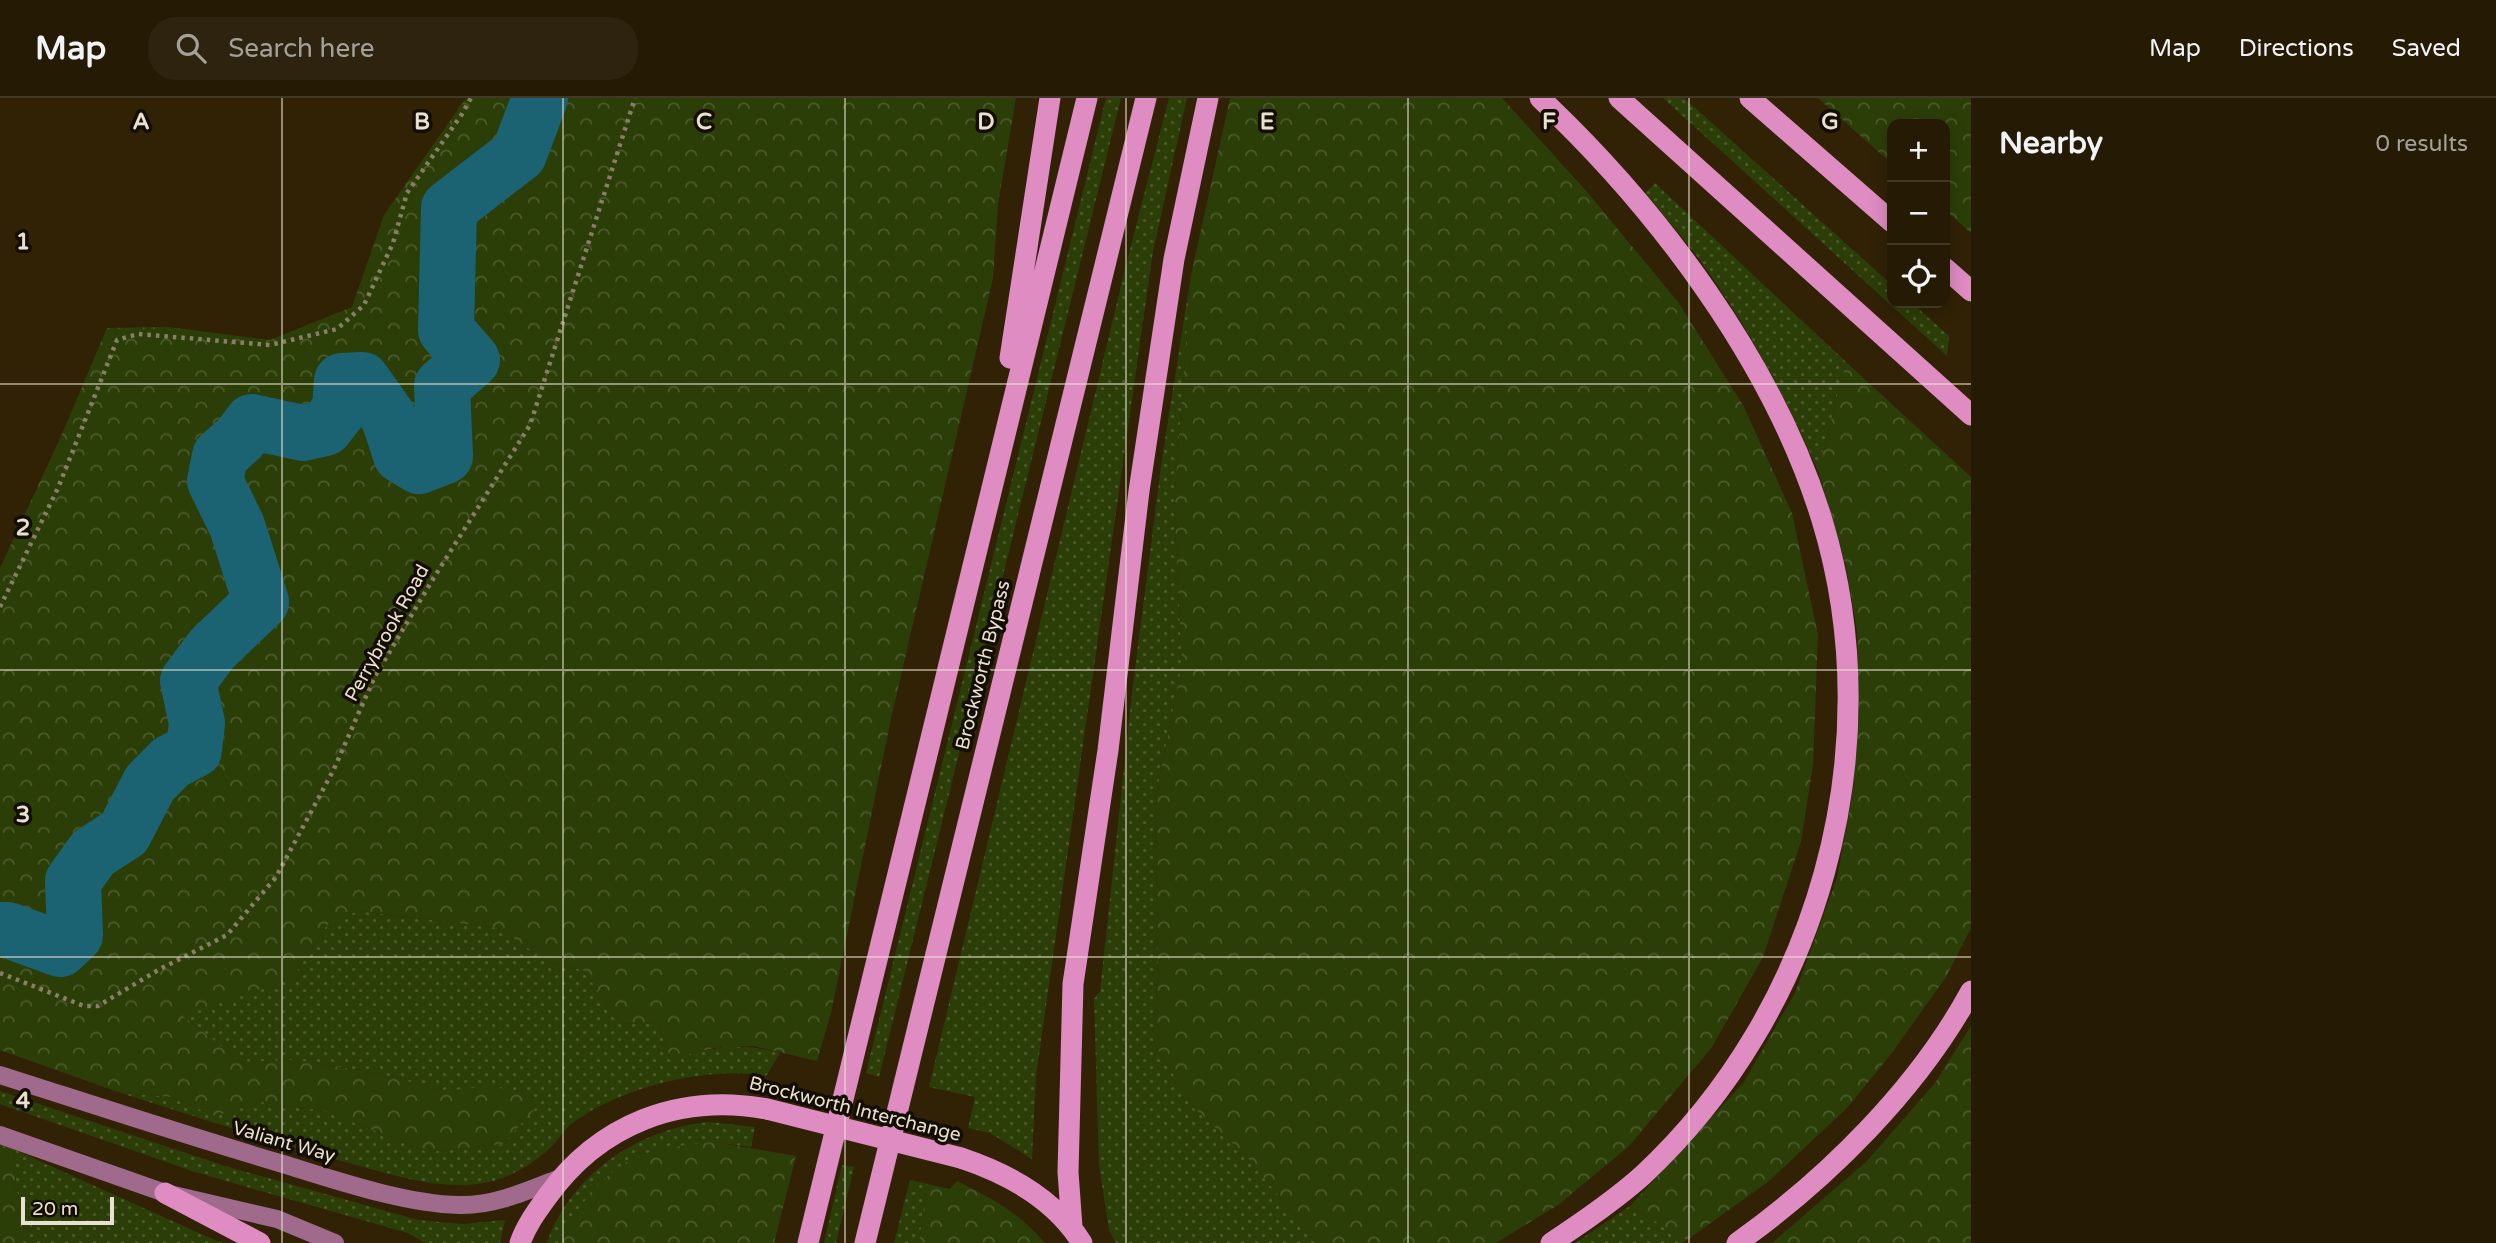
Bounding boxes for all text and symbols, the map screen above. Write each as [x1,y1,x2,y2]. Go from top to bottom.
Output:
search box [148,17,638,80]
text: Map [35,29,106,68]
icon: search [172,29,210,67]
text: Search here [228,33,374,64]
text: Map [2149,34,2201,63]
text: Directions [2239,34,2354,63]
text: Saved [2392,34,2461,63]
text: A [132,108,150,136]
text: B [414,108,430,136]
text: C [696,108,712,136]
text: D [977,108,995,136]
text: E [1260,108,1274,136]
text: F [1542,108,1556,136]
text: G [1821,108,1839,136]
map controls [1887,119,1950,308]
button: + [1887,119,1950,182]
text: Nearby [1999,125,2103,162]
text: 0 results [2375,130,2468,158]
button: − [1887,182,1950,245]
text: 1 [16,228,30,256]
button: locate [1887,245,1950,308]
text: 2 [16,514,30,542]
street label: Perrybrook Road [340,561,434,705]
street label: Brockworth Bypass [951,578,1015,752]
text: 3 [16,801,30,829]
street label: Brockworth Interchange [747,1072,963,1146]
text: 4 [16,1087,31,1115]
street label: Valiant Way [230,1117,338,1167]
scale bar [21,1194,114,1226]
text: 20 m [32,1198,78,1220]

